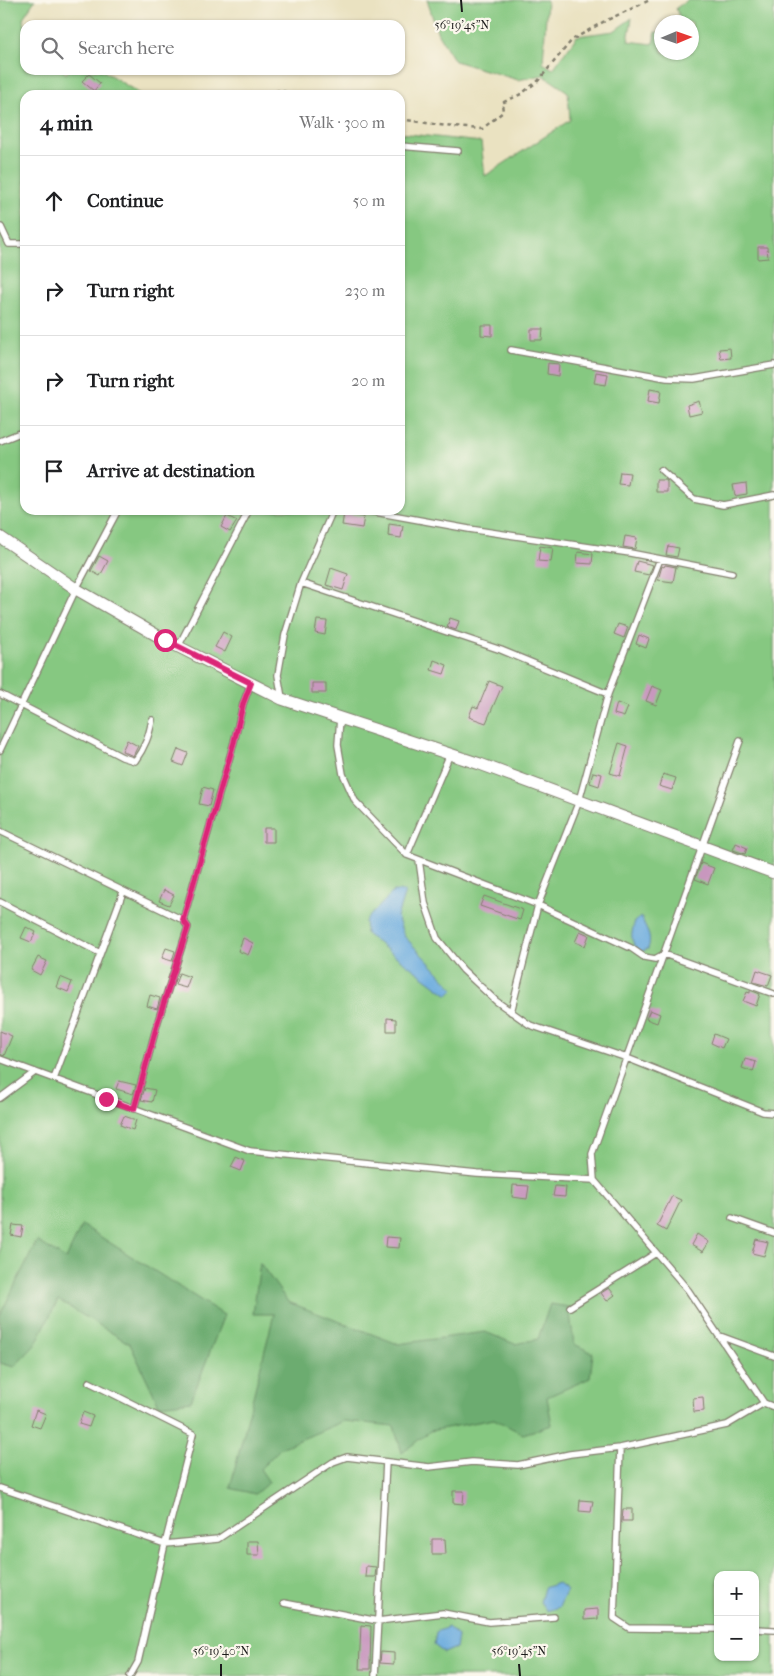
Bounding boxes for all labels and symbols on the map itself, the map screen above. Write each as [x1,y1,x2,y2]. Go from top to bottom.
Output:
north arrow [654,15,699,60]
text: 56°19'45"N [435,18,489,32]
route start [154,629,177,652]
route end [95,1088,118,1111]
text: 56°19'40"N [193,1644,249,1658]
text: 56°19'45"N [492,1644,546,1658]

